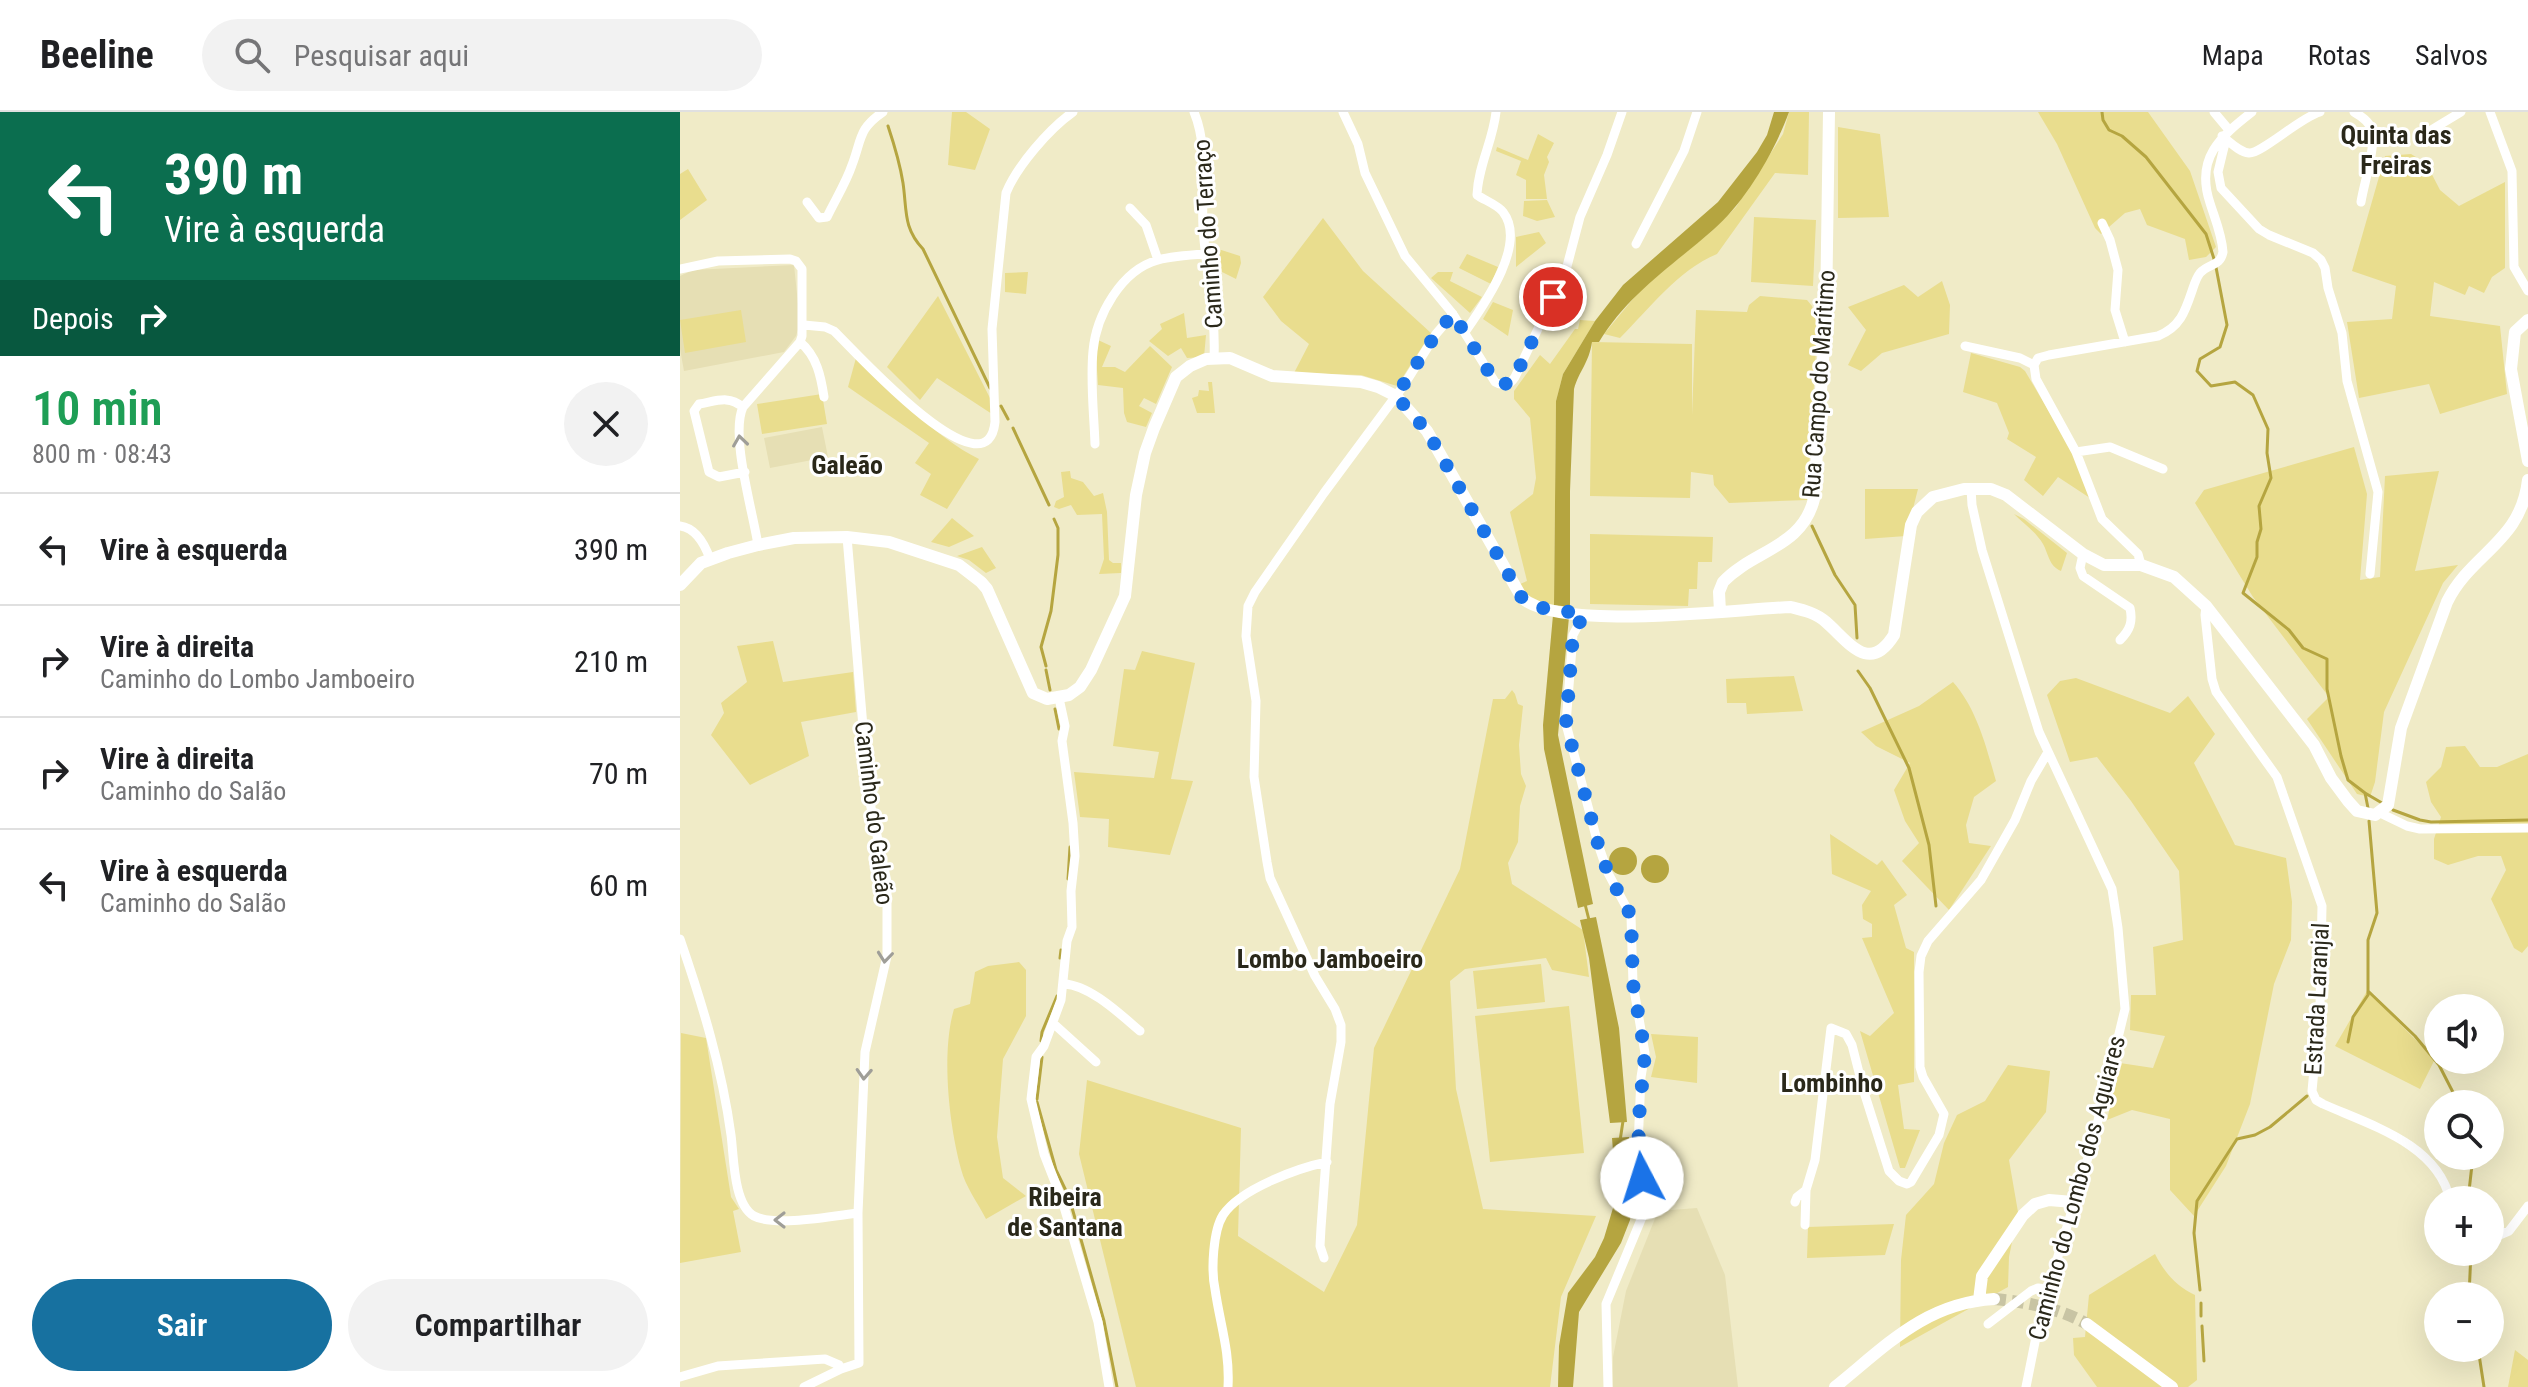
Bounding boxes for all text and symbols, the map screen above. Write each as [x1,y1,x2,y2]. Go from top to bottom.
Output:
search box [202,19,762,91]
text: Beeline [40,33,154,77]
icon: search [230,33,274,77]
text: Pesquisar aqui [294,38,469,73]
text: Mapa [2202,39,2264,72]
text: Rotas [2308,39,2371,72]
text: Salvos [2415,39,2488,72]
district label: Quinta das Freiras [2341,120,2451,180]
street label: Caminho do Terraço [1187,138,1229,330]
text: 390 m [164,142,303,208]
icon: left [32,144,136,248]
text: Vire à esquerda [164,209,385,251]
pin [1519,263,1587,331]
street label: Rua Campo do Marítimo [1797,269,1841,499]
icon: arrive [1531,275,1575,319]
icon: right [130,296,174,340]
text: Depois [32,301,114,336]
text: 10 min [32,380,162,437]
button: close [564,382,648,466]
one-way arrow [732,434,749,448]
text: 800 m · 08:43 [32,439,172,469]
district label: Galeão [811,450,883,480]
icon: left [32,527,76,571]
text: Vire à esquerda [100,532,288,567]
text: 390 m [574,532,648,567]
text: Vire à direita [100,629,254,664]
icon: right [32,639,76,683]
text: 210 m [574,644,648,679]
text: Caminho do Lombo Jamboeiro [100,664,415,694]
street label: Caminho do Galeão [849,720,899,906]
text: Vire à direita [100,741,254,776]
icon: right [32,751,76,795]
text: 70 m [589,756,648,791]
text: Caminho do Salão [100,776,286,806]
text: Vire à esquerda [100,853,288,888]
icon: left [32,863,76,907]
text: 60 m [589,868,648,903]
text: Caminho do Salão [100,888,286,918]
street label: Estrada Laranjal [2299,922,2335,1076]
district label: Lombo Jamboeiro [1237,944,1423,974]
one-way arrow [877,951,894,964]
map controls [2424,994,2504,1362]
button: sound [2424,994,2504,1074]
street label: Caminho do Lombo dos Aguiares [2023,1033,2131,1343]
one-way arrow [856,1068,873,1081]
district label: Lombinho [1781,1068,1883,1098]
button: search [2424,1090,2504,1170]
position arrow [1600,1136,1684,1220]
district label: Ribeira de Santana [1007,1182,1123,1242]
button: + [2424,1186,2504,1266]
one-way arrow [773,1211,786,1229]
button: Sair [32,1279,332,1371]
button: Compartilhar [348,1279,648,1371]
button: − [2424,1282,2504,1362]

